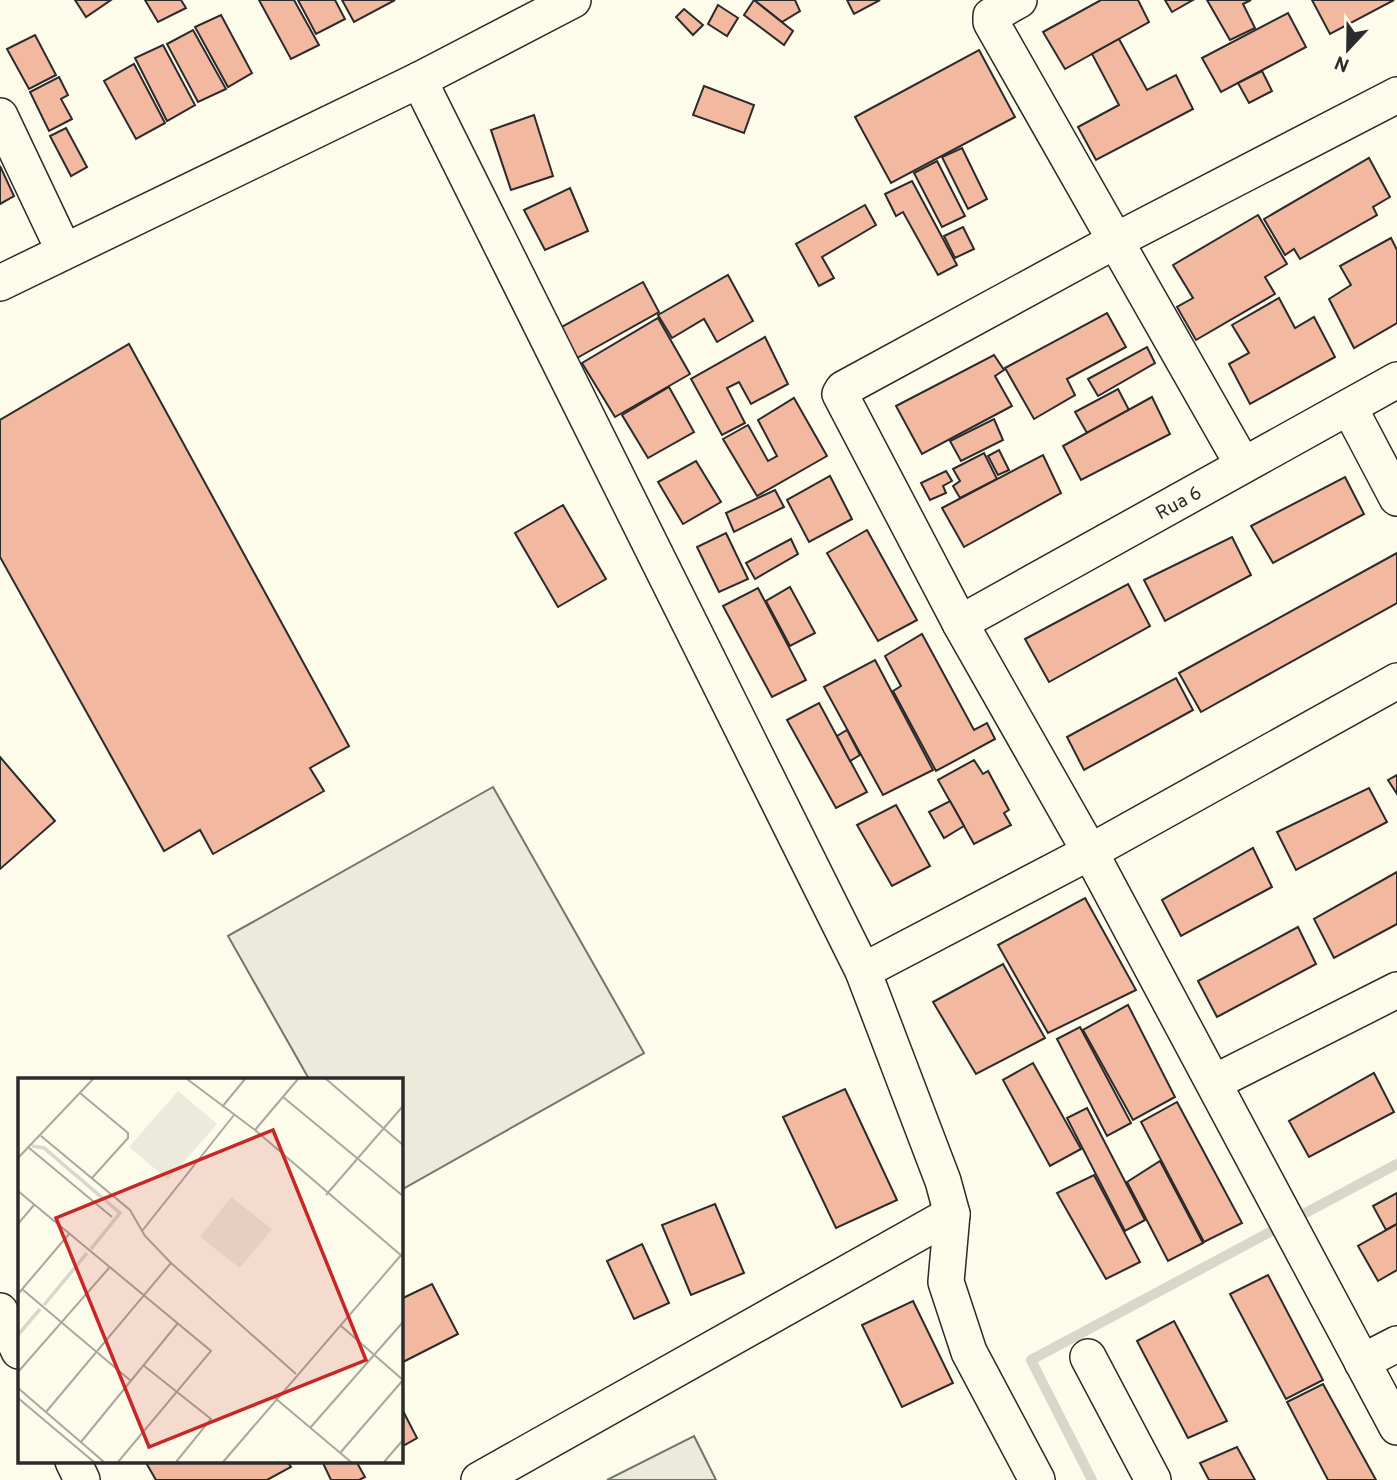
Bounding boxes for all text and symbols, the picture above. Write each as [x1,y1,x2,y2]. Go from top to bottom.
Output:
north arrow [1313,14,1383,84]
text: N [1332,49,1353,77]
street label: Rua 6 [1152,481,1206,526]
inset map [18,1078,402,1462]

